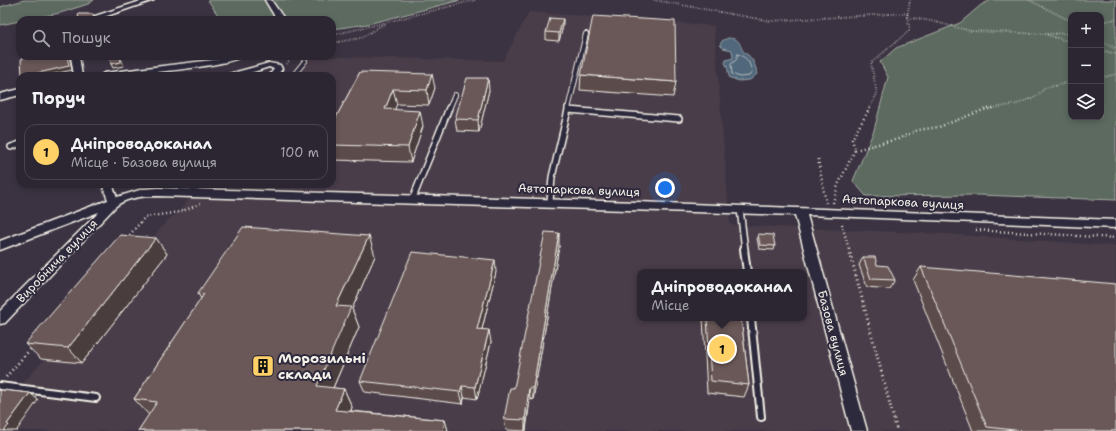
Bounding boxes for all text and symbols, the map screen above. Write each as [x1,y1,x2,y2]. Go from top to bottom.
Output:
map controls [1068,12,1104,120]
button: + [1068,12,1104,48]
search box [16,16,336,60]
icon: search [30,27,52,49]
text: Пошук [62,28,111,48]
button: − [1068,48,1104,84]
button: layers [1068,84,1104,120]
text: Поруч [32,87,85,109]
text: Дніпроводоканал [71,134,212,154]
text: 1 [43,144,49,161]
text: 100 m [280,144,319,161]
text: Місце · Базова вулиця [71,154,217,171]
your location [655,178,675,198]
street label: Автопаркова вулиця [518,180,640,200]
street label: Автопаркова вулиця [842,191,964,213]
street label: Виробнича вулиця [13,216,101,306]
popup [637,269,807,321]
text: Дніпроводоканал [652,277,792,297]
street label: Базова вулиця [814,288,852,378]
text: Місце [652,297,689,314]
pin: 1 [709,334,735,364]
place label: Морозильні склади [278,349,366,383]
building icon: Морозильні склади [250,353,276,379]

